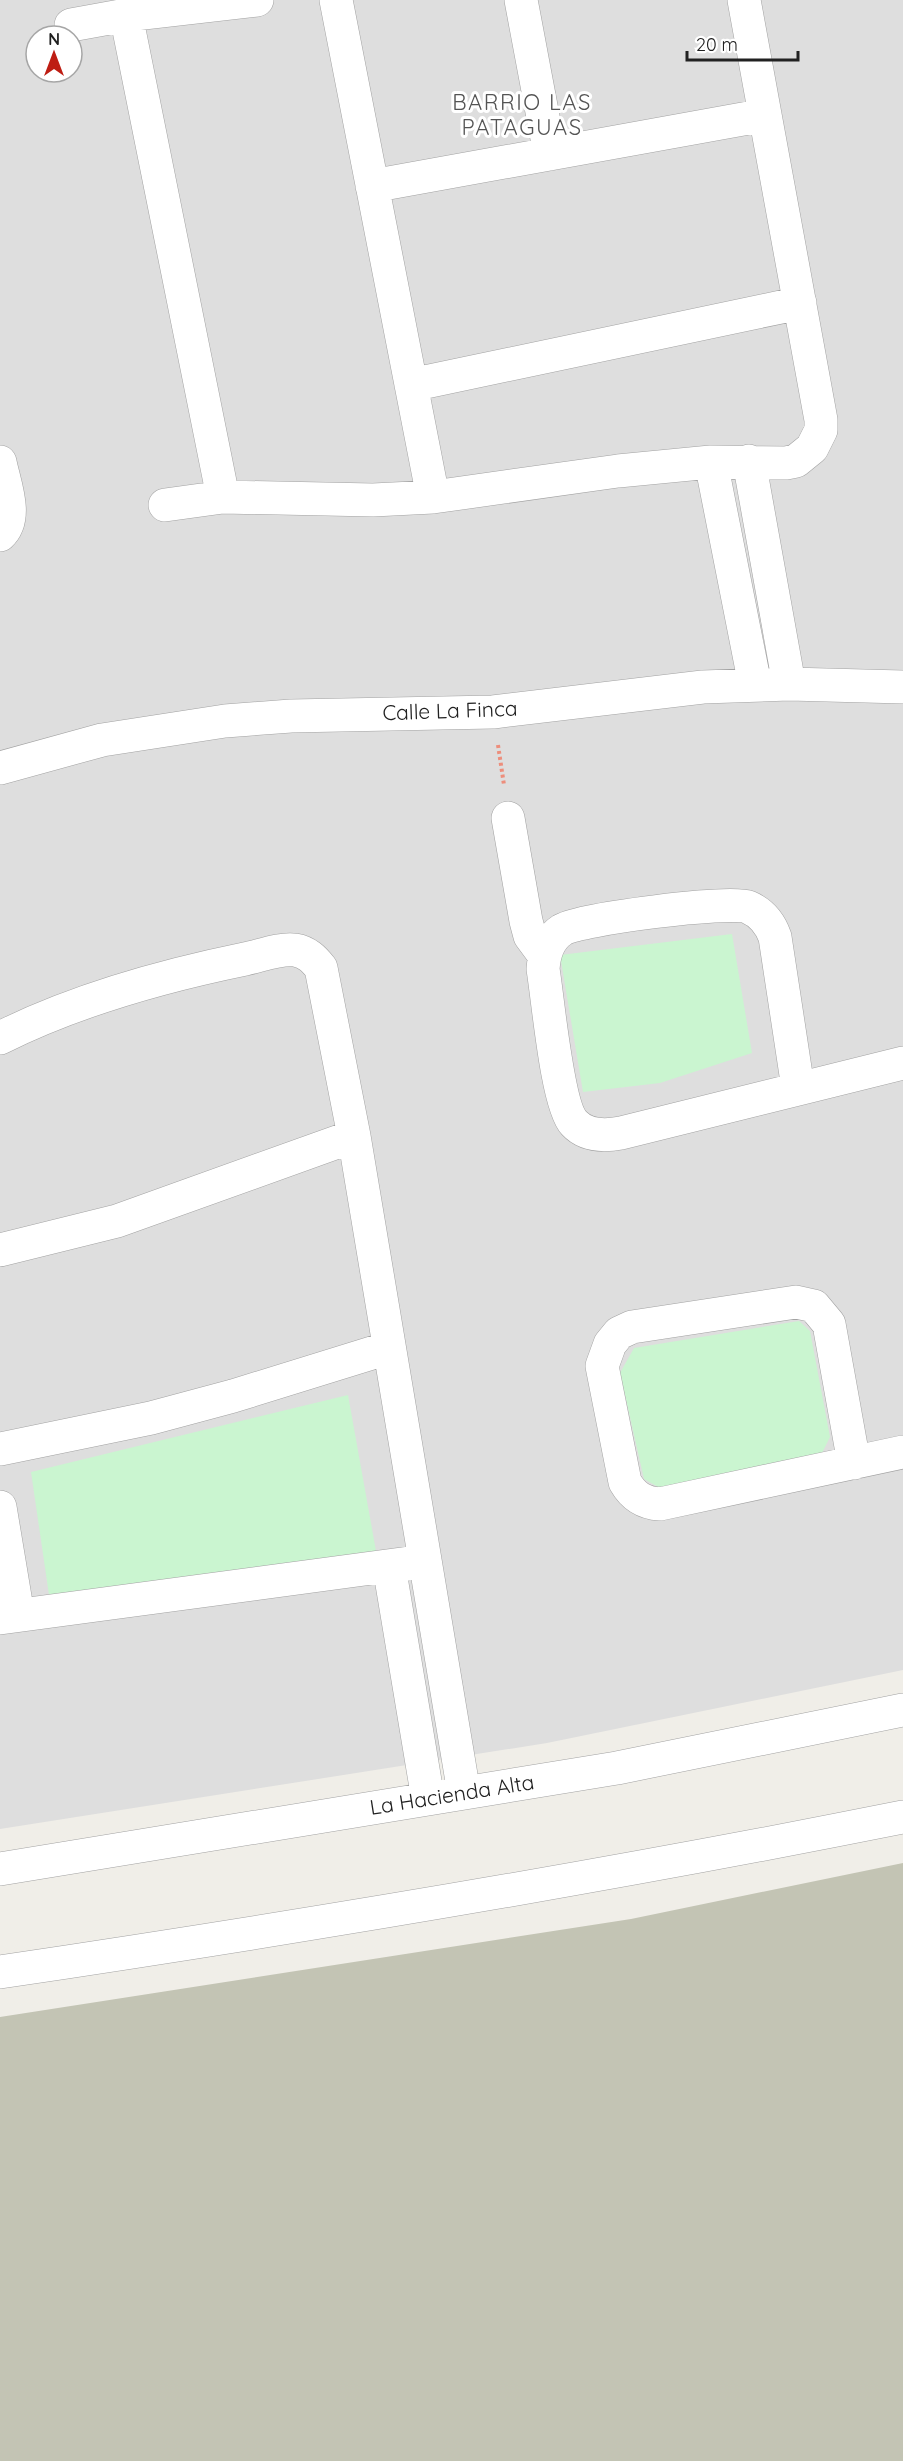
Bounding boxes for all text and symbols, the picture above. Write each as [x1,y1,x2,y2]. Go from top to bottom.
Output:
north arrow [24,24,84,84]
scale bar [687,24,798,62]
text: N [48,29,60,49]
text: 20 m [696,33,738,56]
district label: BARRIO LAS PATAGUAS [452,88,592,141]
street label: Calle La Finca [382,695,518,725]
street label: La Hacienda Alta [368,1768,536,1820]

